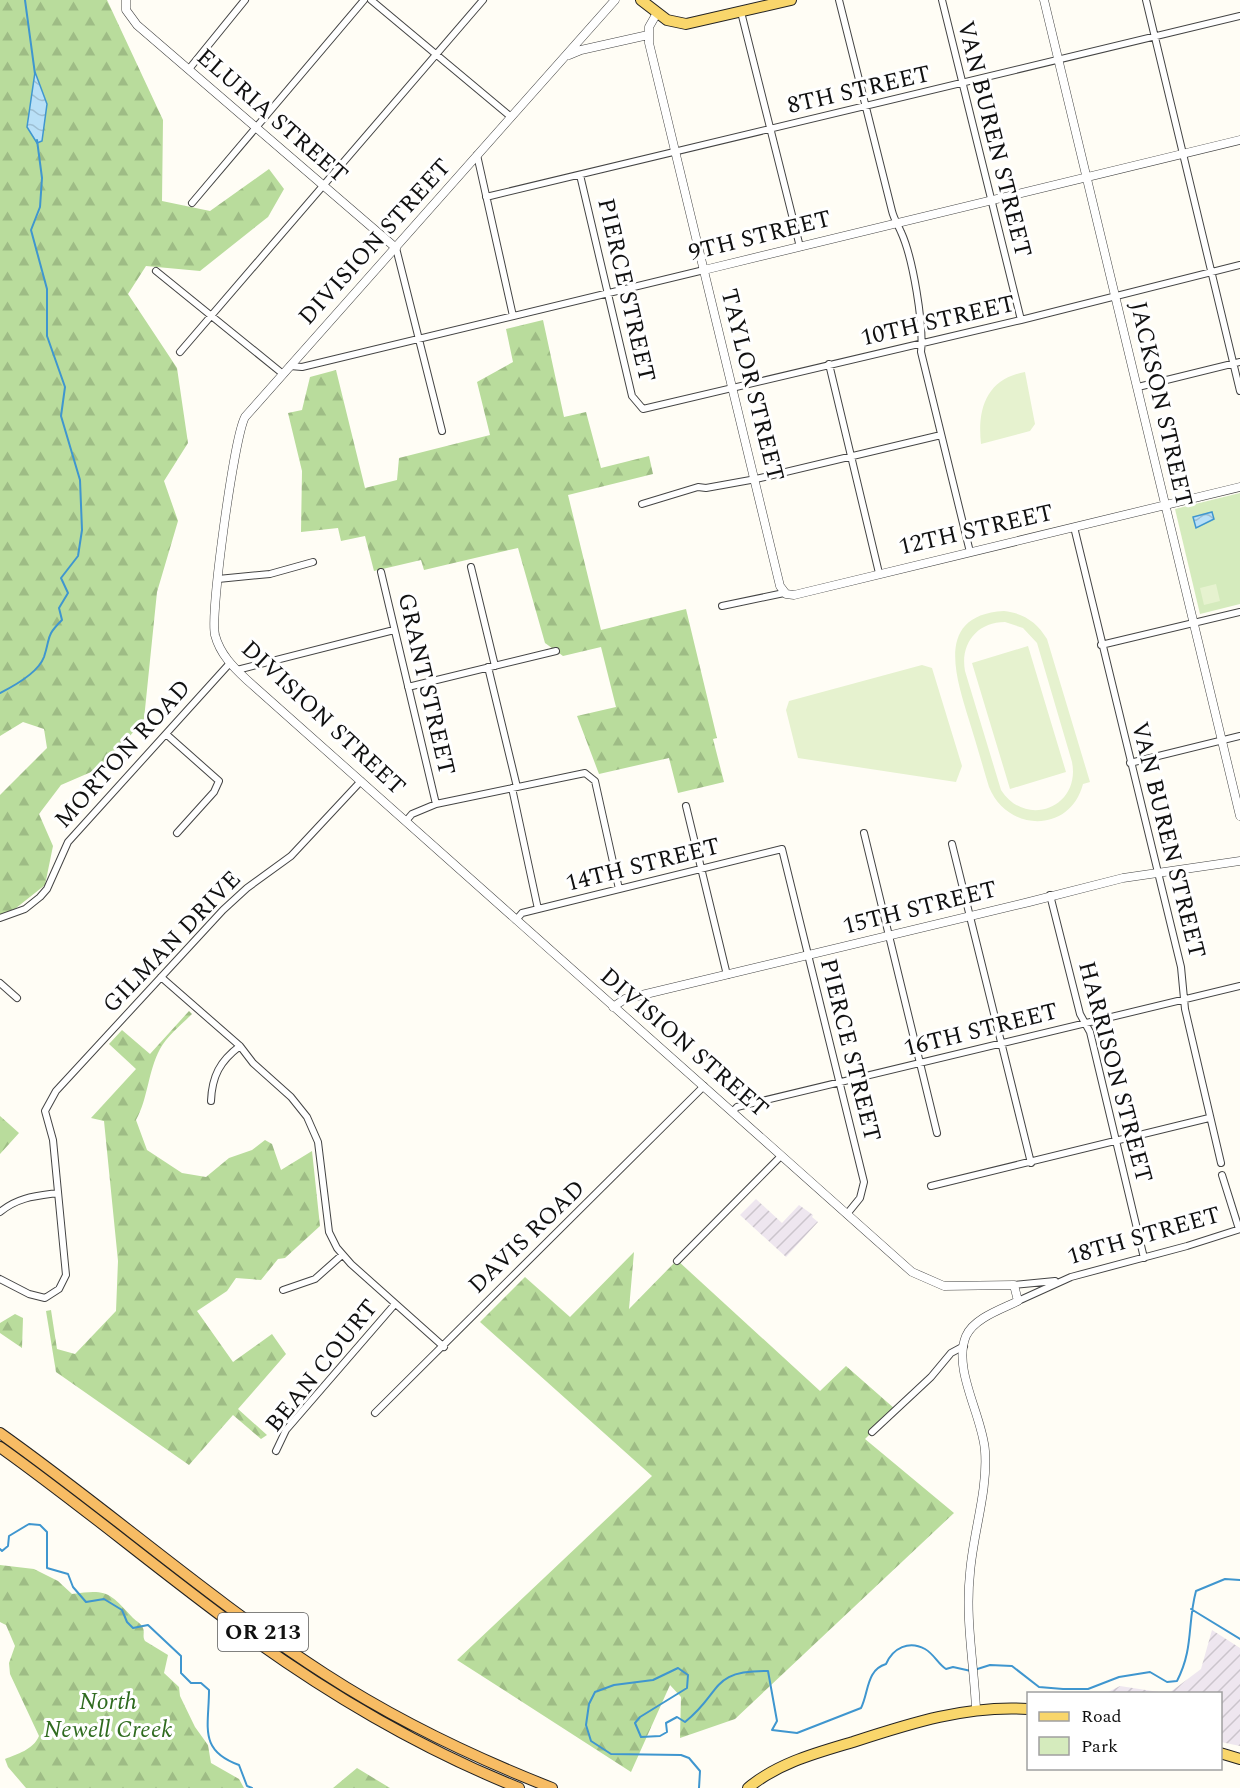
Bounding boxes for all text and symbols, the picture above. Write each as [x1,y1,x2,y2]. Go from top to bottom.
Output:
street label: VAN BUREN STREET [947,17,1041,261]
street label: ELURIA STREET [188,40,356,192]
street label: 8TH STREET [784,56,934,124]
street label: DIVISION STREET [290,150,460,334]
street label: PIERCE STREET [587,195,665,385]
street label: 9TH STREET [685,201,835,271]
street label: TAYLOR STREET [711,285,793,485]
street label: 10TH STREET [857,286,1019,356]
street label: JACKSON STREET [1120,298,1202,510]
street label: 12TH STREET [895,495,1057,565]
street label: GRANT STREET [388,589,464,779]
street label: DIVISION STREET [232,632,414,804]
street label: MORTON ROAD [46,671,200,837]
street label: VAN BUREN STREET [1121,718,1215,962]
street label: 14TH STREET [562,828,724,902]
street label: GILMAN DRIVE [94,862,250,1022]
street label: 15TH STREET [839,871,1001,945]
street label: PIERCE STREET [810,955,890,1145]
street label: HARRISON STREET [1068,957,1162,1187]
street label: DIVISION STREET [591,959,777,1127]
street label: 16TH STREET [900,993,1062,1067]
street label: DAVIS ROAD [460,1172,594,1302]
street label: 18TH STREET [1063,1197,1225,1275]
street label: BEAN COURT [257,1292,387,1440]
road number: OR 213 [218,1613,308,1651]
park label: North Newell Creek [43,1684,173,1748]
legend [1027,1692,1222,1770]
text: Road [1081,1703,1122,1730]
text: Park [1081,1733,1118,1760]

